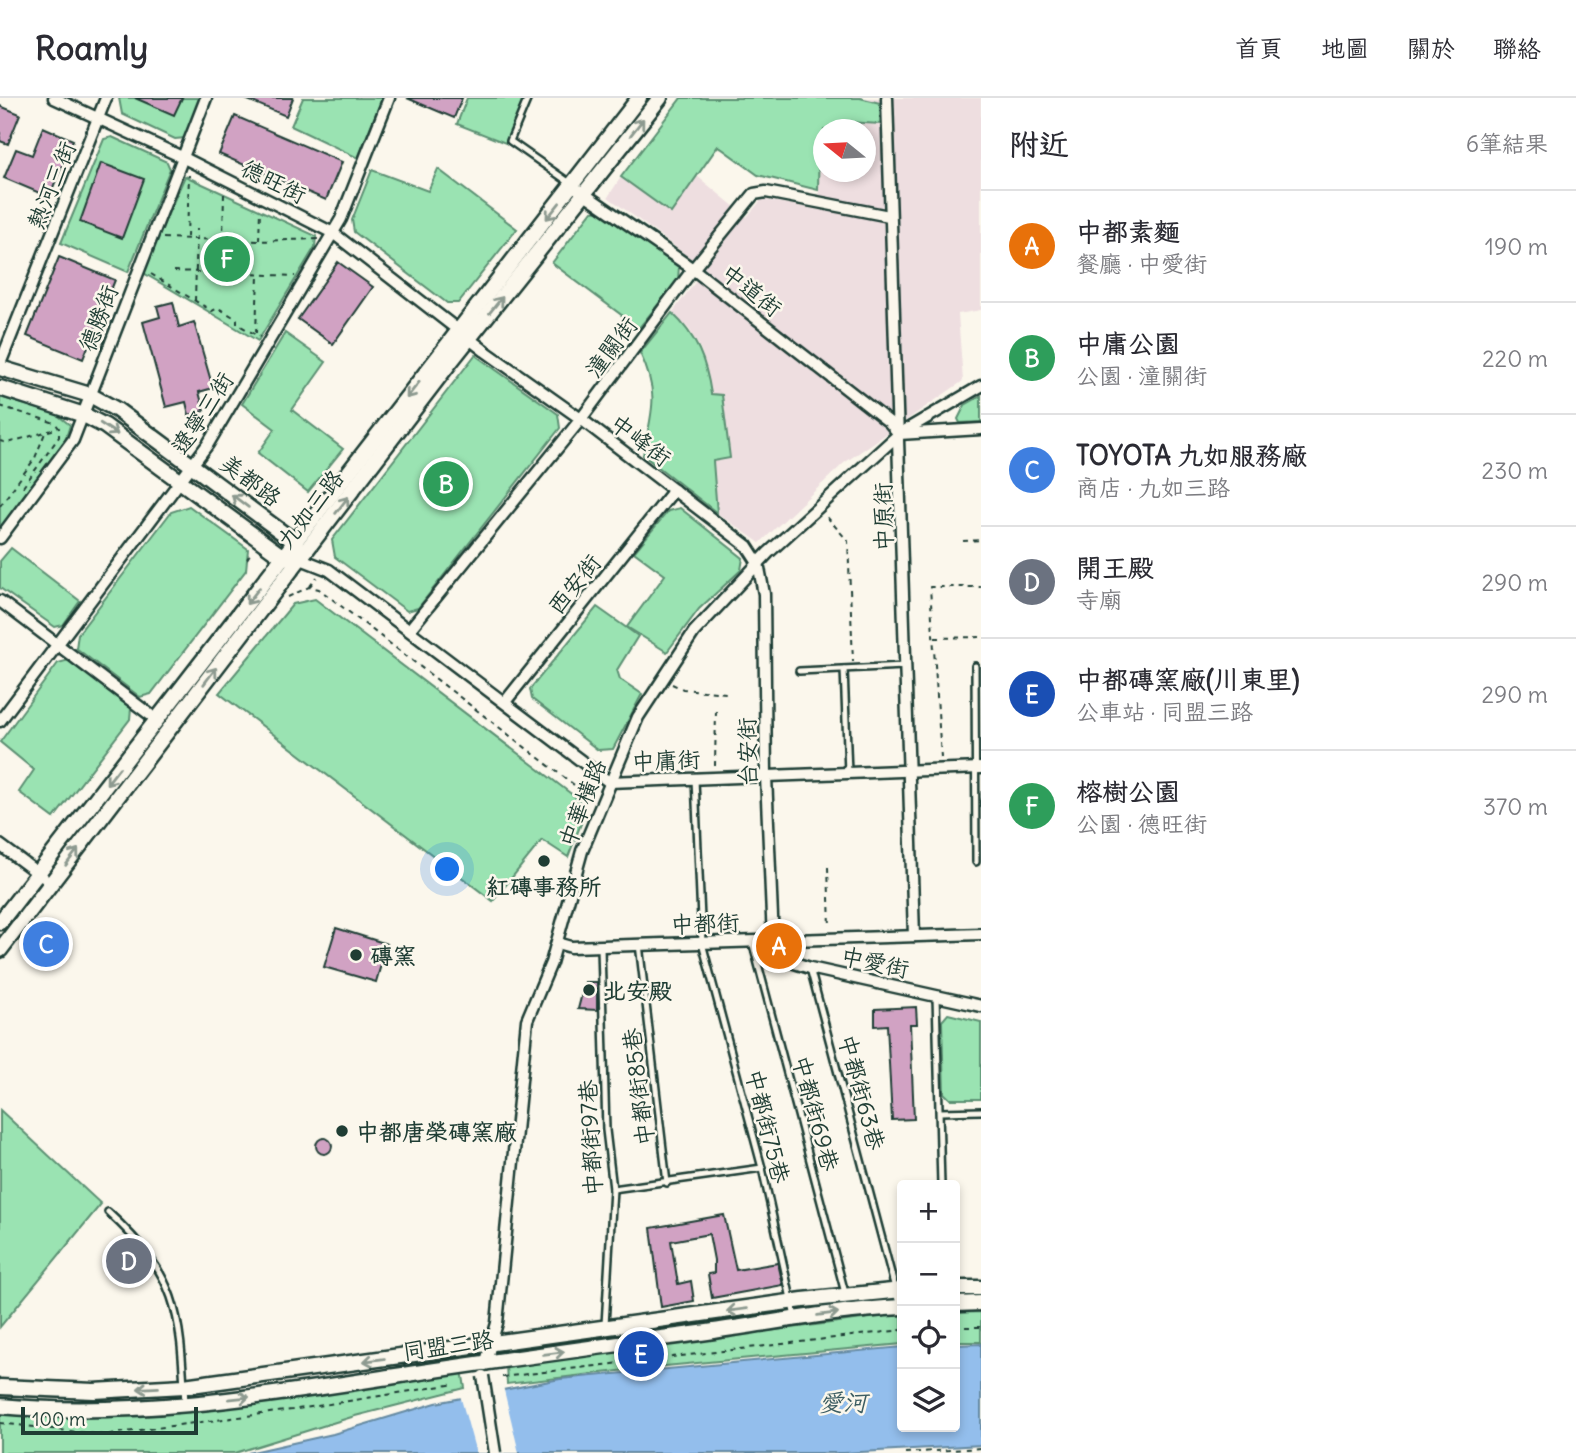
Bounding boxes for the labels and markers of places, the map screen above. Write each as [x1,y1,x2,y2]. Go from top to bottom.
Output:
pin: F [204,233,250,285]
pin: B [423,458,469,510]
marker: 紅磚事務所 [536,853,552,869]
place label: 紅磚事務所 [487,872,602,901]
pin: C [23,918,69,970]
pin: A [756,920,802,972]
place label: 磚窯 [370,941,416,970]
marker: 磚窯 [348,947,364,963]
place label: 北安殿 [603,976,672,1005]
marker: 北安殿 [581,982,597,998]
place label: 中都唐榮磚窯廠 [356,1117,517,1146]
marker: 中都唐榮磚窯廠 [334,1123,350,1139]
pin: D [106,1235,152,1287]
pin: E [618,1328,664,1380]

